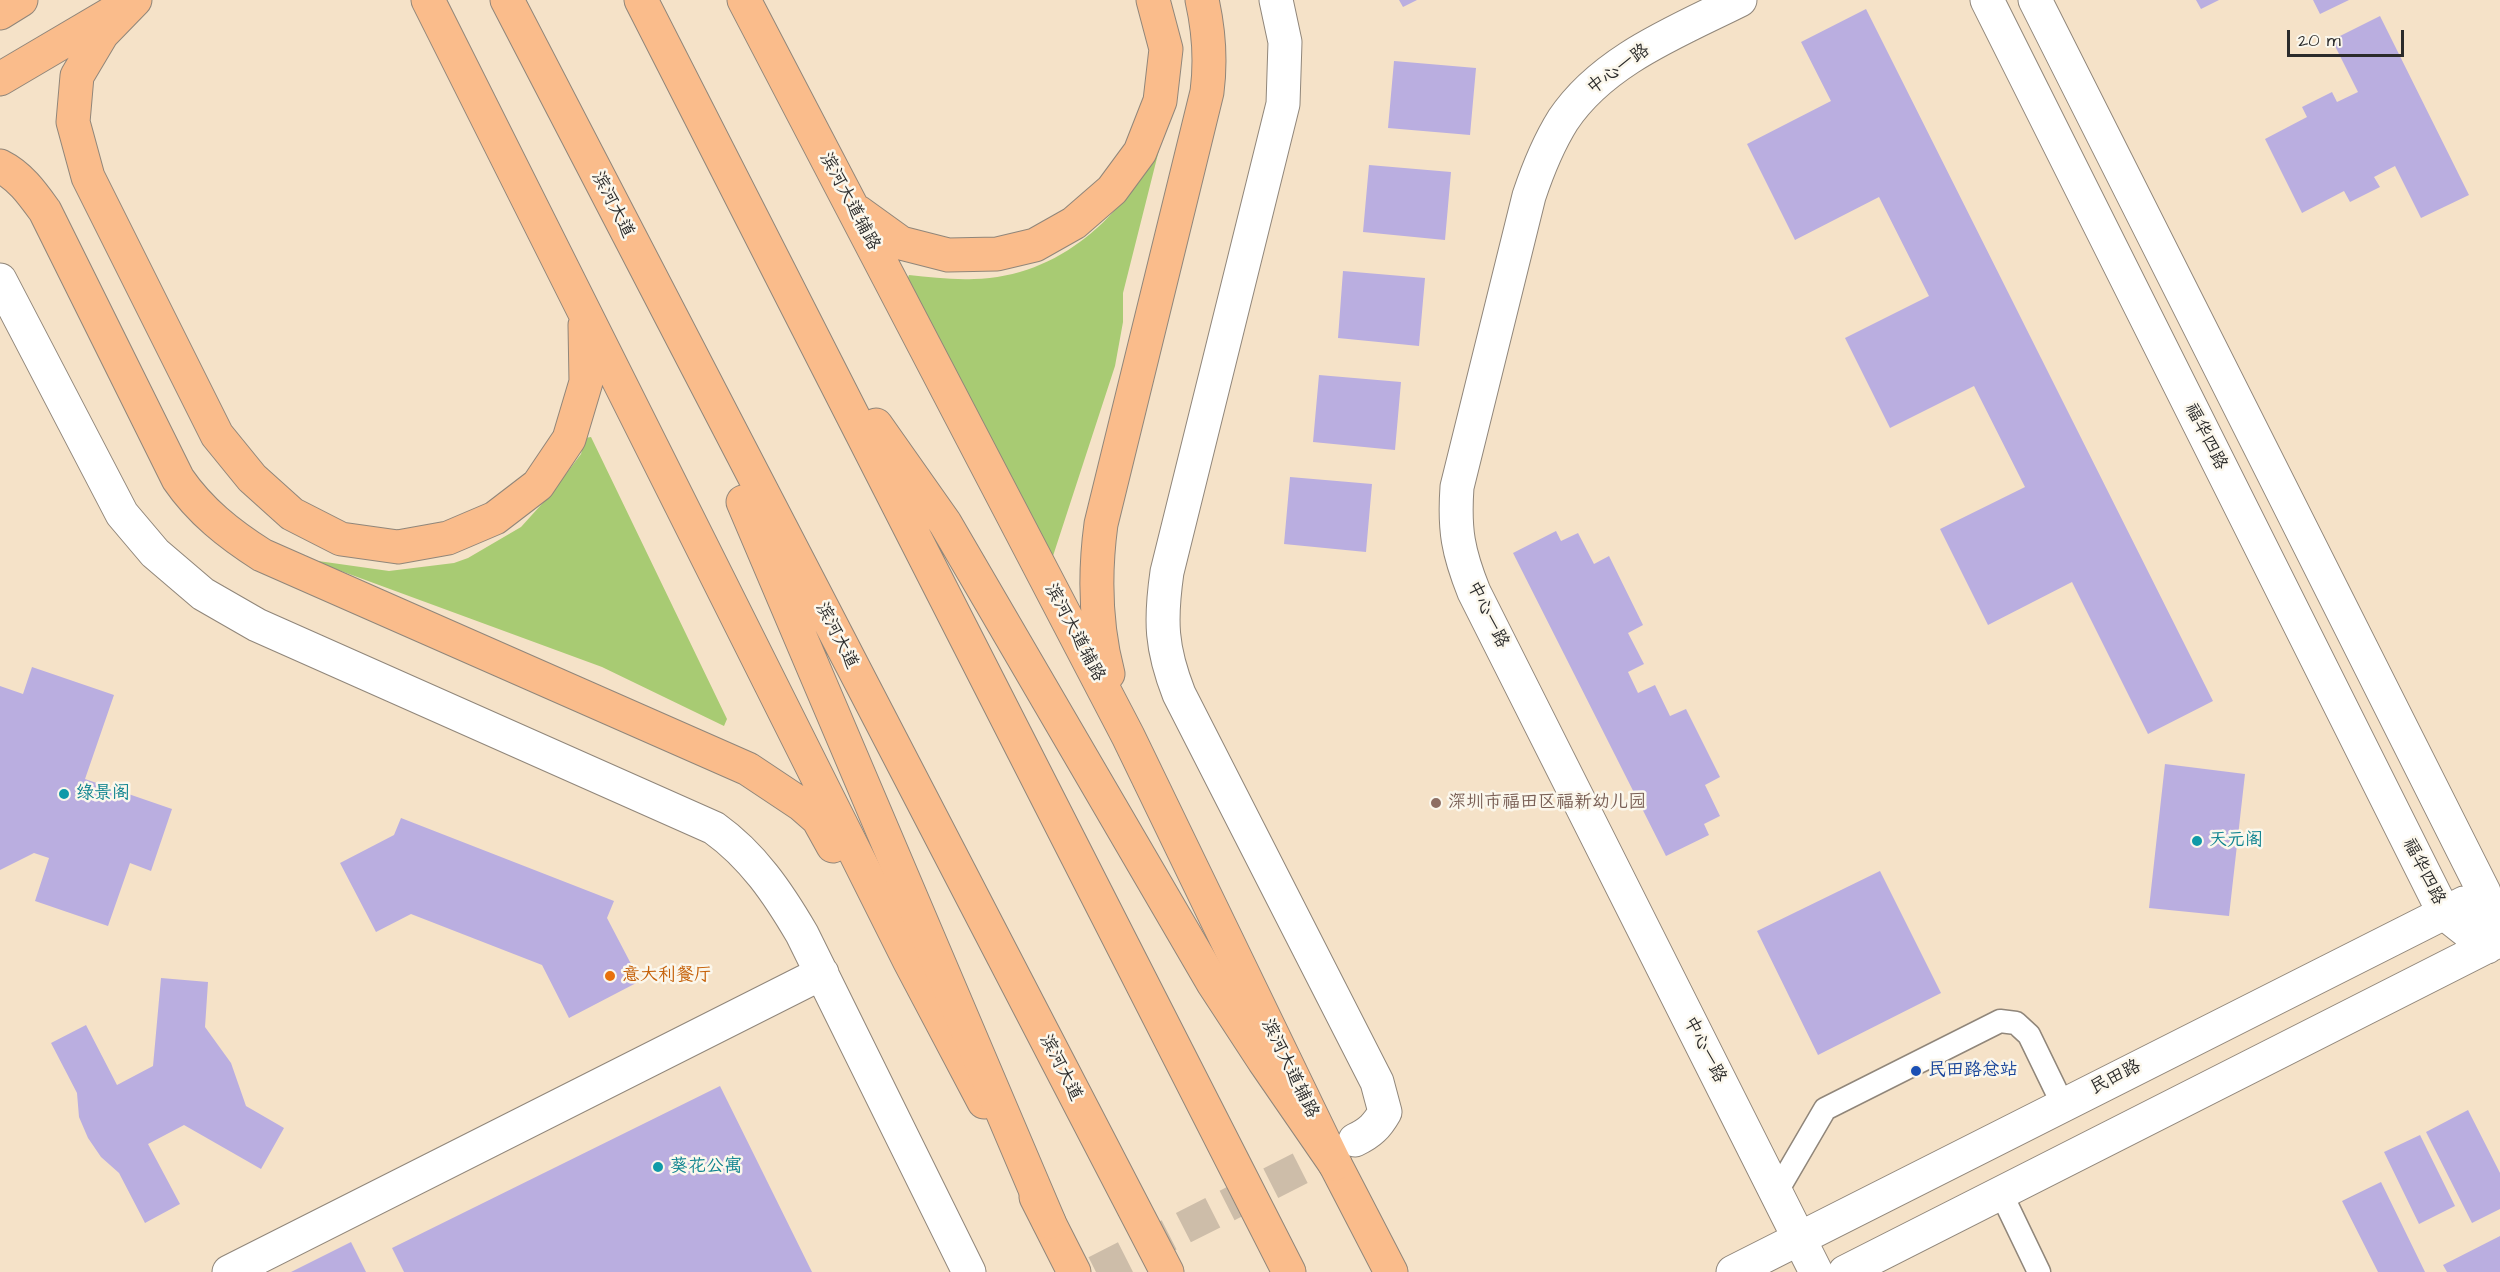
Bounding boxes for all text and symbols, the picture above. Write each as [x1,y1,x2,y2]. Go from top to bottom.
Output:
scale bar [2290,18,2407,56]
text: 20 m [2298,28,2341,53]
street label: 中心一路 [1584,40,1654,100]
street label: 滨河大道辅路 [814,149,884,255]
street label: 滨河大道 [586,168,638,242]
street label: 福华四路 [2179,400,2231,474]
street label: 中心一路 [1462,578,1512,652]
street label: 滨河大道辅路 [1039,580,1109,686]
street label: 滨河大道 [810,599,862,673]
place label: 绿景阁 [76,783,130,805]
marker: 绿景阁 [57,787,71,801]
place label: 深圳市福田区福新幼儿园 [1448,792,1646,814]
marker: 深圳市福田区福新幼儿园 [1429,796,1443,810]
place label: 天元阁 [2209,830,2263,852]
marker: 天元阁 [2190,834,2204,848]
street label: 福华四路 [2397,835,2449,909]
place label: 意大利餐厅 [622,965,712,987]
marker: 意大利餐厅 [603,969,617,983]
street label: 中心一路 [1678,1013,1730,1087]
street label: 滨河大道辅路 [1256,1016,1322,1122]
street label: 滨河大道 [1034,1031,1086,1105]
street label: 民田路 [2087,1056,2145,1100]
place label: 民田路总站 [1928,1060,2018,1082]
marker: 民田路总站 [1909,1064,1923,1078]
place label: 葵花公寓 [670,1156,742,1178]
marker: 葵花公寓 [651,1160,665,1174]

